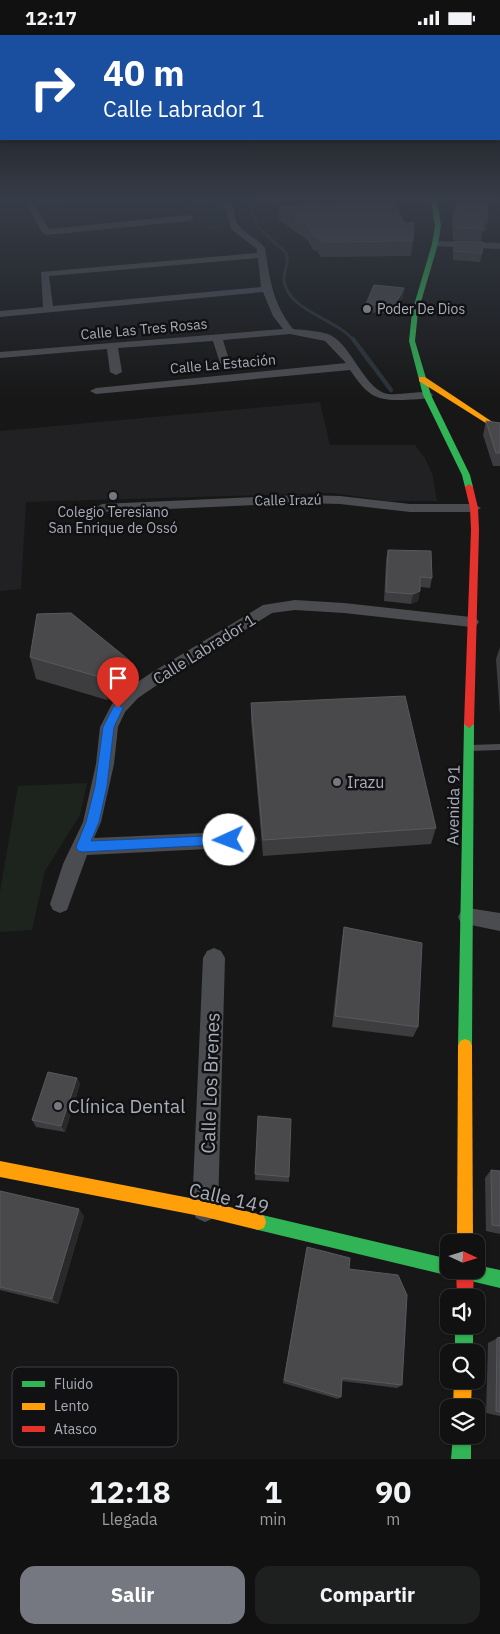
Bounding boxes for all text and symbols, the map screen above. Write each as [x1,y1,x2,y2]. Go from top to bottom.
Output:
text: 12:17 [25,6,77,30]
text: 40 m [103,50,185,96]
icon: right [20,55,85,120]
text: Calle Labrador 1 [103,94,264,123]
place label: Poder De Dios [377,300,465,318]
marker: Poder De Dios [361,303,373,315]
street label: Calle Las Tres Rosas [80,314,208,344]
street label: Calle La Estación [169,350,277,378]
marker: Colegio Teresiano San Enrique de Ossó [107,490,119,502]
street label: Calle Irazú [254,490,322,510]
place label: Colegio Teresiano San Enrique de Ossó [48,503,178,537]
street label: Calle Labrador 1 [149,609,259,689]
pin [97,657,139,708]
icon: arrive [104,664,132,692]
street label: Avenida 91 [442,765,464,845]
place label: Irazu [347,772,384,792]
marker: Irazu [331,776,343,788]
position arrow [202,813,254,865]
street label: Calle Los Brenes [196,1012,224,1154]
place label: Clínica Dental [68,1094,185,1118]
marker: Clínica Dental [52,1100,64,1112]
street label: Calle 149 [187,1177,271,1219]
north arrow [440,1234,485,1279]
map controls [440,1234,485,1444]
button: sound [440,1289,485,1334]
button: search [440,1344,485,1389]
legend [12,1367,178,1447]
text: Fluido [54,1375,93,1393]
text: Lento [54,1397,89,1415]
button: layers [440,1399,485,1444]
text: Atasco [54,1420,97,1438]
text: 12:18 [89,1472,171,1511]
text: 1 [264,1472,282,1511]
text: 90 [375,1472,411,1511]
text: Llegada [102,1509,158,1529]
text: min [259,1509,286,1529]
text: m [386,1509,400,1529]
button: Salir [20,1566,245,1624]
button: Compartir [255,1566,480,1624]

